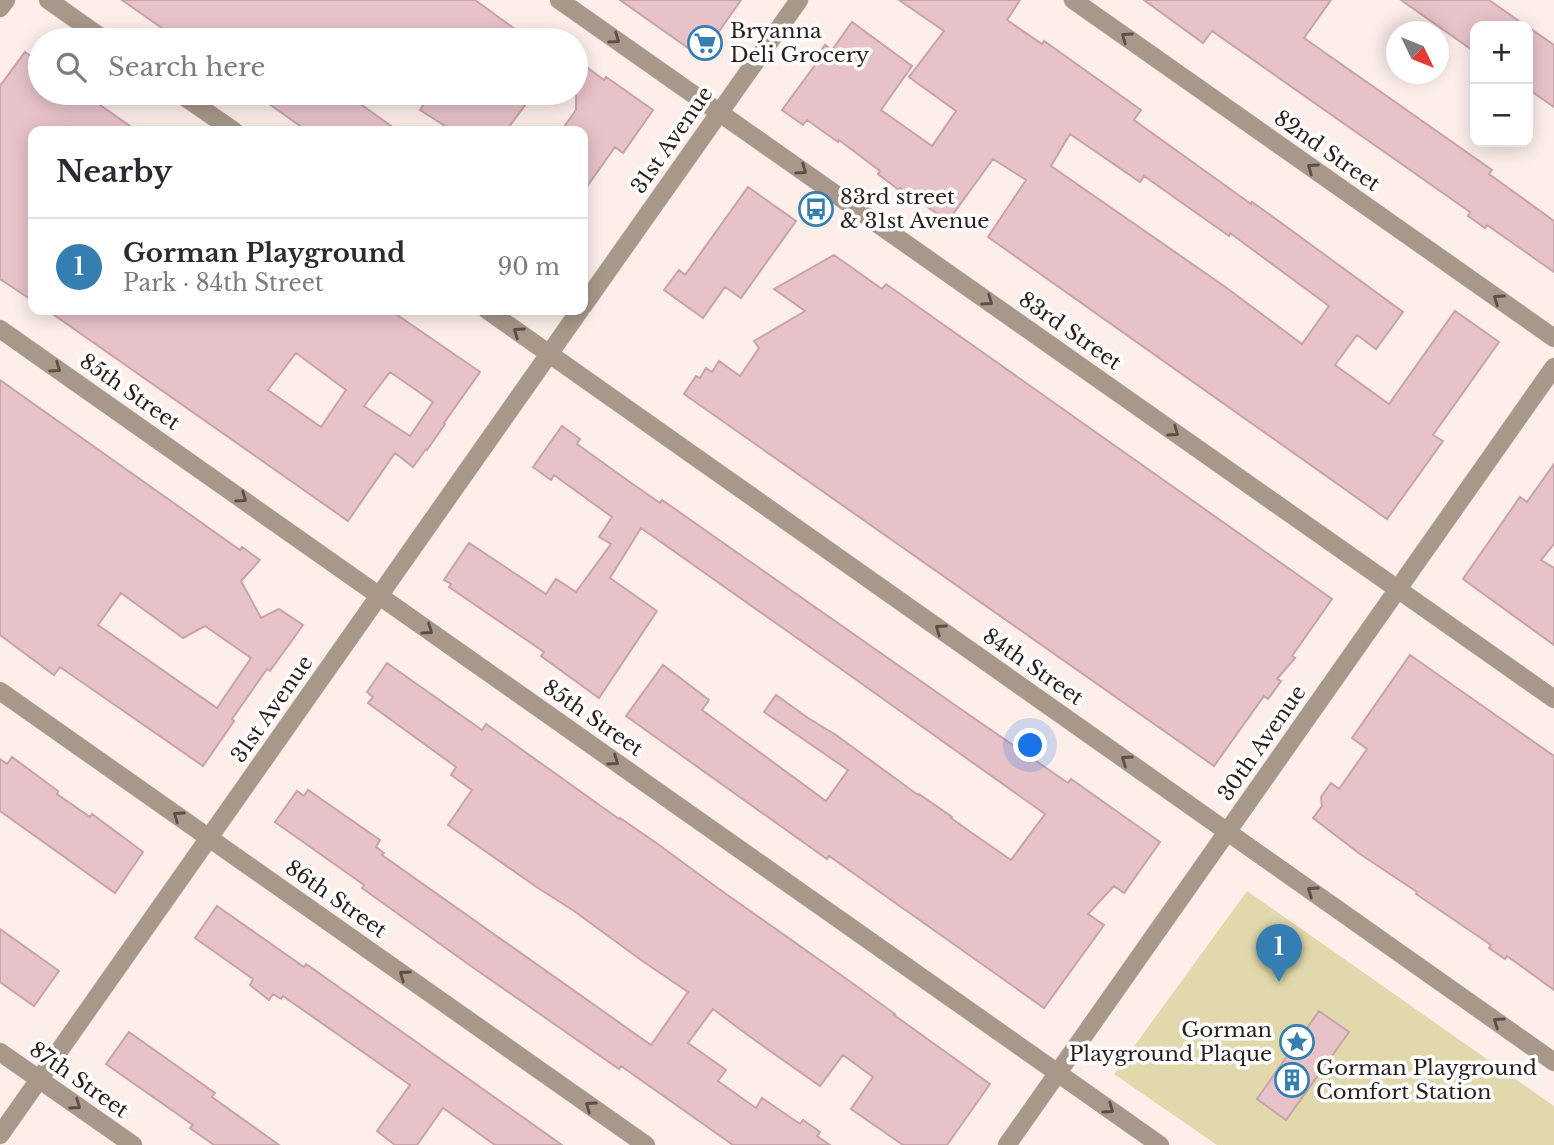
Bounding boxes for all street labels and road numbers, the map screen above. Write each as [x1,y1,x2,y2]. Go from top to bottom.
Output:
street label: 31st Avenue [626,81,718,199]
street label: 82nd Street [1269,105,1385,197]
street label: 83rd Street [1014,286,1126,376]
street label: 85th Street [75,348,185,436]
street label: 84th Street [978,623,1088,711]
street label: 31st Avenue [226,650,318,768]
street label: 85th Street [538,674,648,762]
street label: 30th Avenue [1212,680,1312,806]
street label: 86th Street [280,855,392,943]
street label: 87th Street [24,1036,134,1124]

